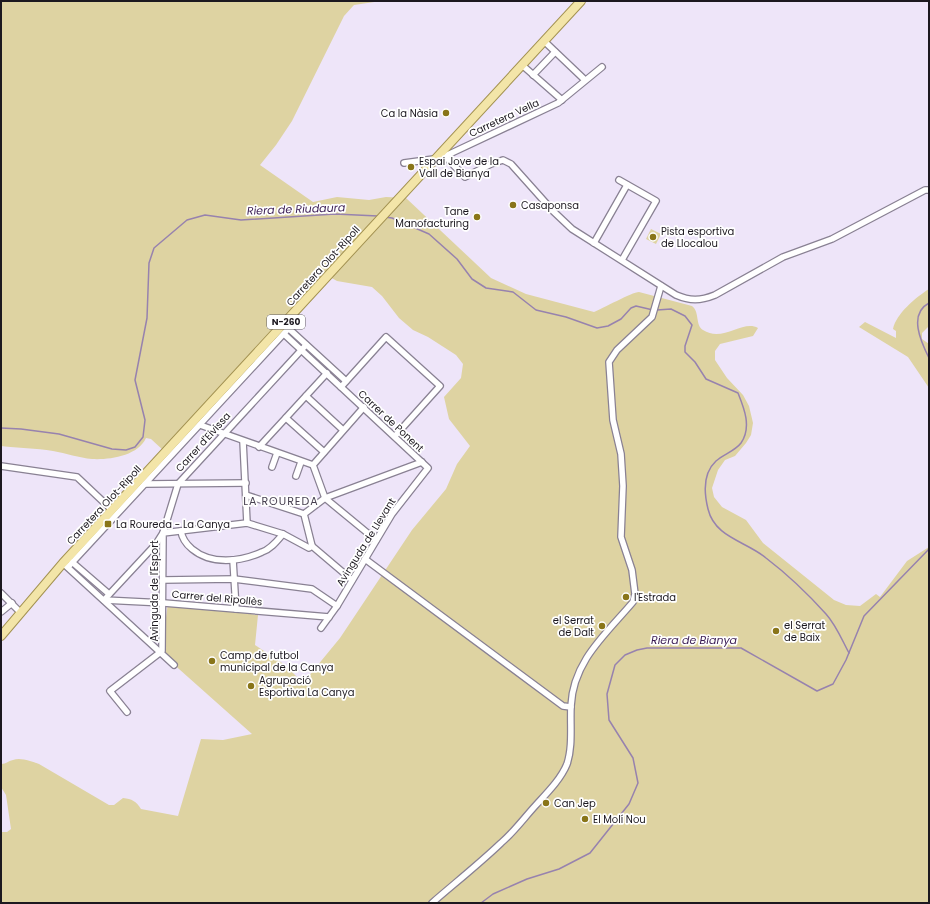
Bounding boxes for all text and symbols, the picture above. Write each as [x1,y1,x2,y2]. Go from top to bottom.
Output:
street label: Carretera Vella [466,95,542,141]
place label: Ca la Nàsia [381,106,438,121]
marker: Ca la Nàsia [441,108,451,118]
place label: Espai Jove de la Vall de Bianya [419,154,499,181]
marker: Espai Jove de la Vall de Bianya [406,162,416,172]
place label: Casaponsa [521,198,579,213]
water label: Riera de Riudaura [247,199,346,219]
marker: Casaponsa [508,200,518,210]
place label: Tane Manofacturing [395,204,469,231]
marker: Tane Manofacturing [472,212,482,222]
street label: Carretera Olot-Ripoll [283,222,363,310]
place label: Pista esportiva de Llocalou [661,224,734,251]
marker: Pista esportiva de Llocalou [648,232,658,242]
road number: N-260 [267,315,305,329]
street label: Carrer de Ponent [355,387,427,456]
street label: Carrer d'Eivissa [172,409,234,475]
street label: Carretera Olot-Ripoll [63,462,145,548]
district label: LA ROUREDA [243,493,319,509]
street label: Avinguda de Llevant [333,495,399,589]
place label: La Roureda - La Canya [116,517,230,532]
marker: La Roureda - La Canya [103,519,113,529]
street label: Avinguda de l'Esport [147,540,162,642]
street label: Carrer del Ripollès [171,587,263,609]
place label: l'Estrada [634,590,676,605]
marker: l'Estrada [621,592,631,602]
place label: el Serrat de Dalt [553,613,594,640]
place label: el Serrat de Baix [784,618,826,645]
marker: el Serrat de Dalt [597,621,607,631]
marker: el Serrat de Baix [771,626,781,636]
water label: Riera de Bianya [651,632,738,648]
place label: Camp de futbol municipal de la Canya [220,648,334,675]
marker: Camp de futbol municipal de la Canya [207,656,217,666]
place label: Agrupació Esportiva La Canya [259,673,354,700]
marker: Agrupació Esportiva La Canya [246,681,256,691]
place label: Can Jep [554,796,596,811]
marker: Can Jep [541,798,551,808]
place label: El Molí Nou [593,812,646,827]
marker: El Molí Nou [580,814,590,824]

